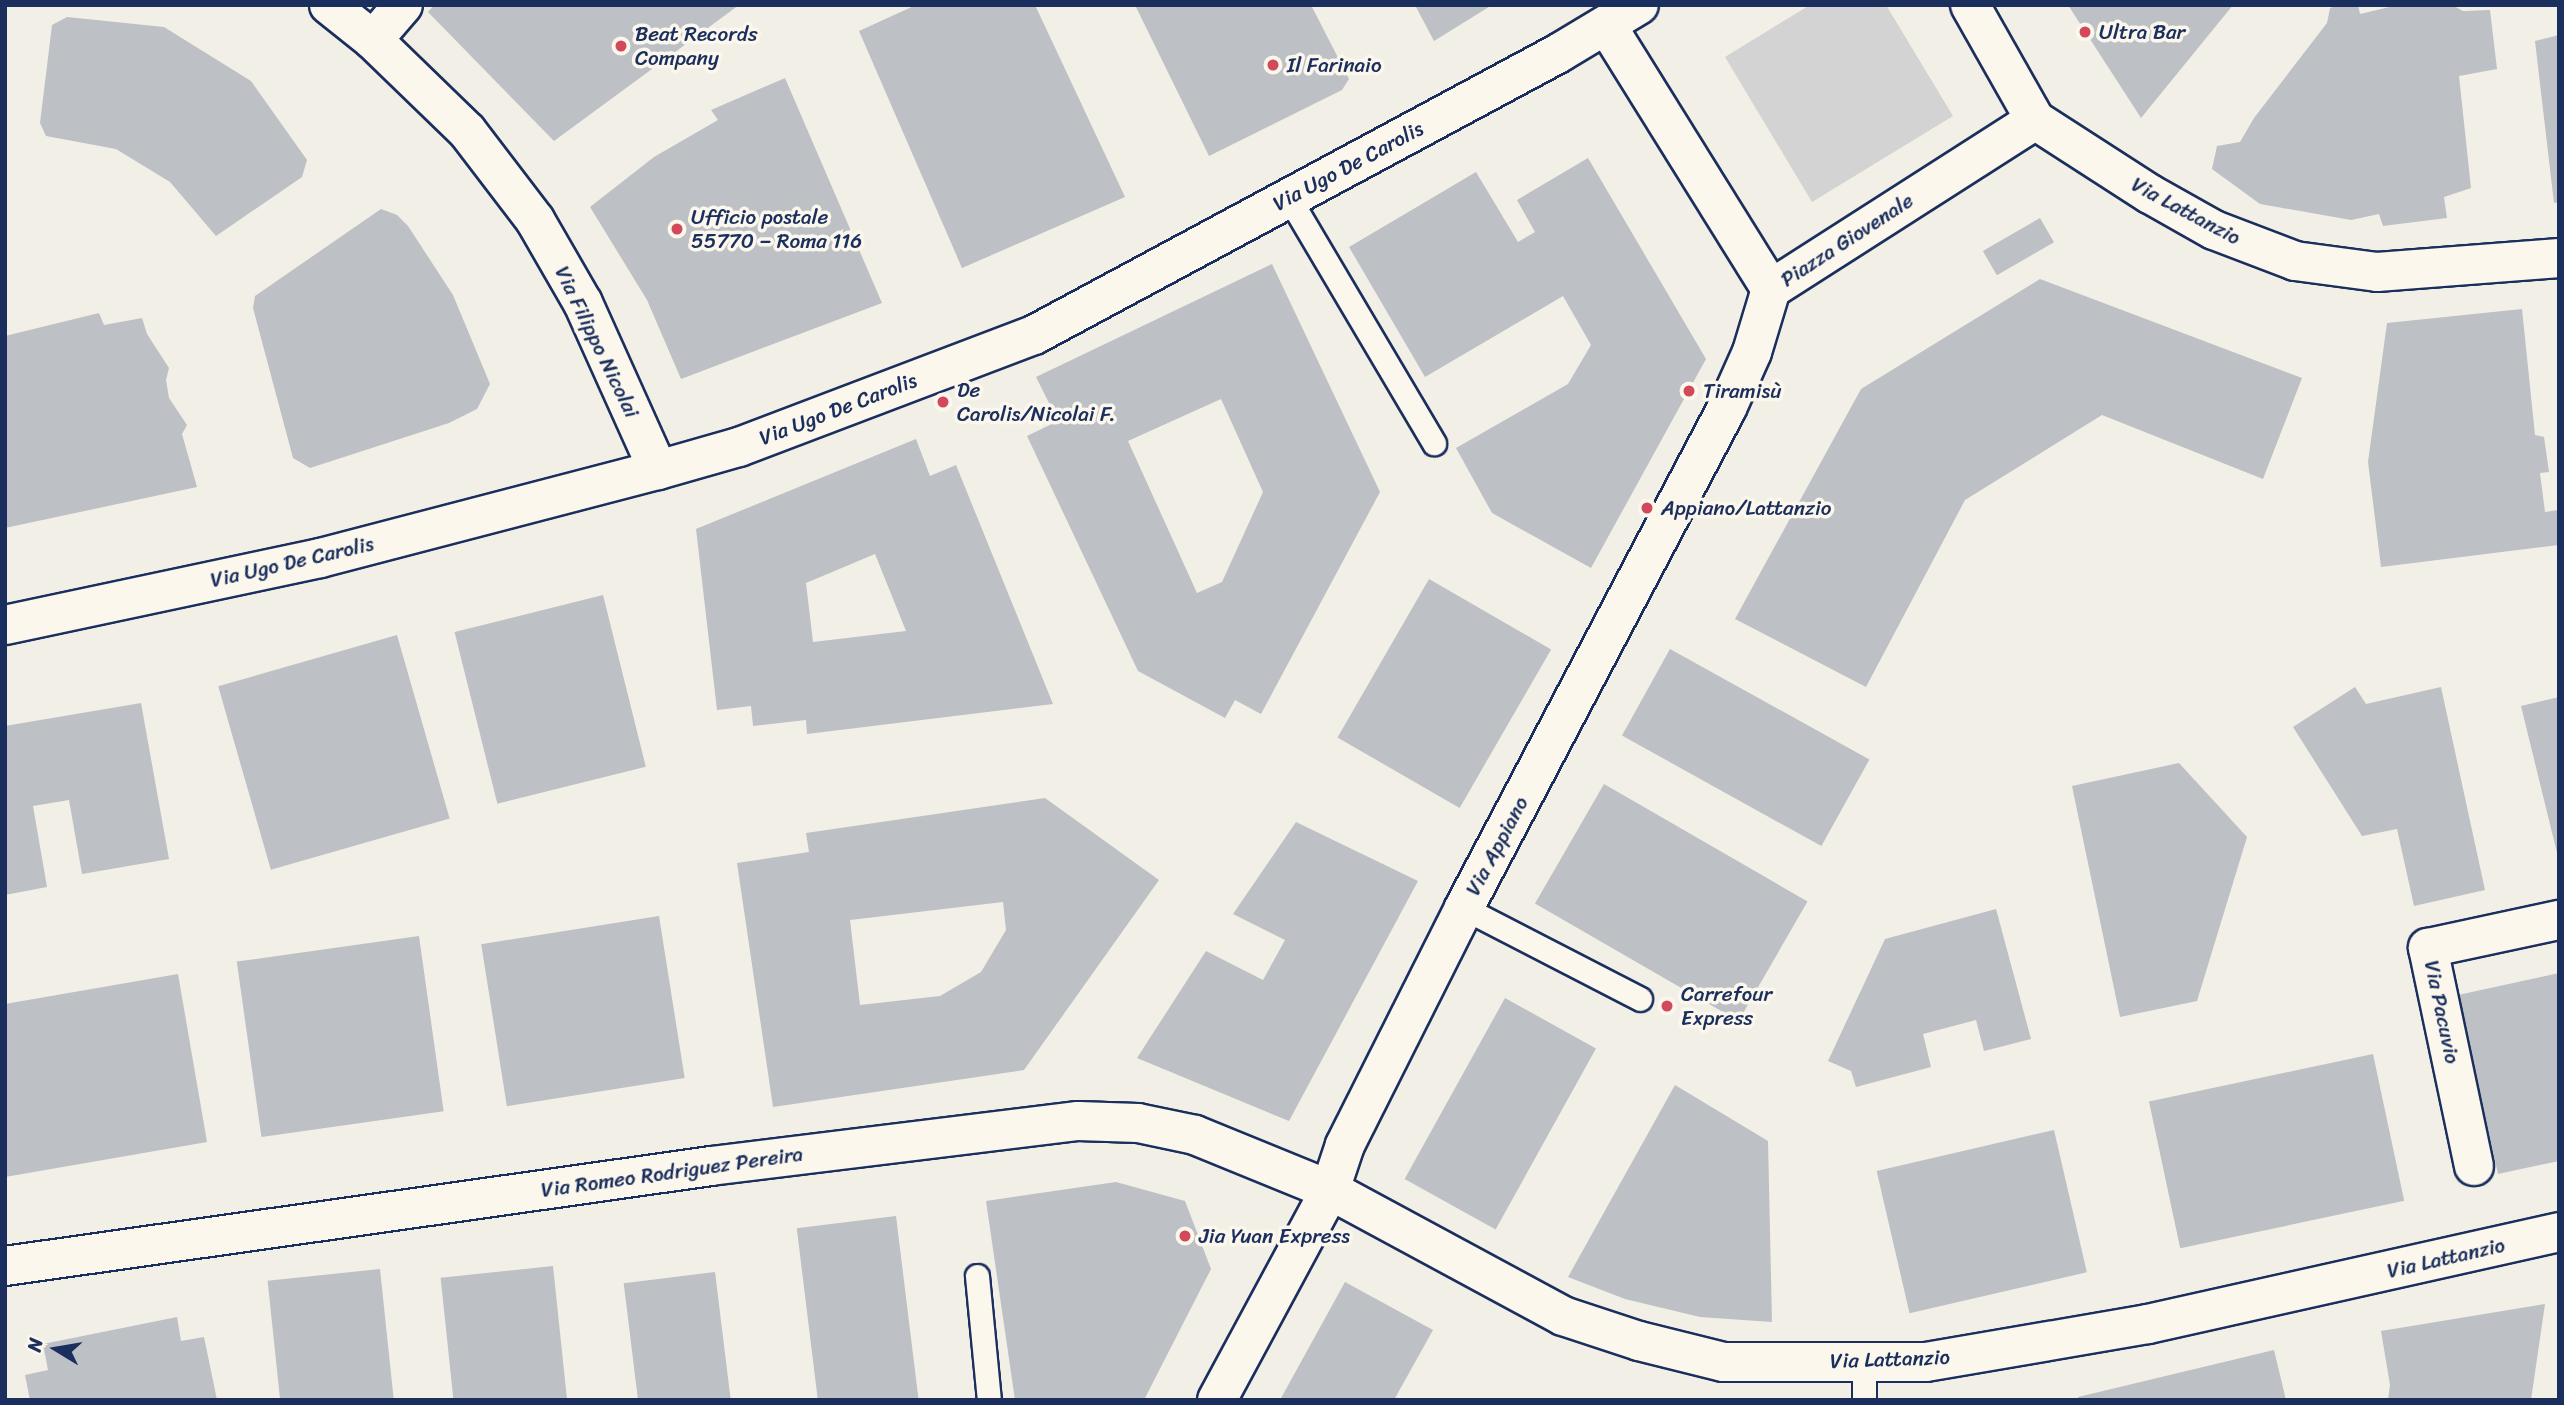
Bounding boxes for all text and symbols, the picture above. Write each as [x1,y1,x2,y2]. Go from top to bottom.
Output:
place label: Ultra Bar [2099,19,2185,45]
place label: Beat Records Company [635,21,758,71]
marker: Ultra Bar [2077,24,2093,40]
marker: Beat Records Company [613,38,629,54]
place label: Il Farinaio [1287,52,1381,78]
marker: Il Farinaio [1265,57,1281,73]
street label: Via Ugo De Carolis [1268,116,1428,216]
street label: Via Lattanzio [2127,172,2245,250]
street label: Piazza Giovenale [1776,188,1918,292]
place label: Ufficio postale 55770 – Roma 116 [691,204,862,254]
marker: Ufficio postale 55770 – Roma 116 [669,221,685,237]
street label: Via Filippo Nicolai [549,262,645,422]
street label: Via Ugo De Carolis [756,367,920,451]
place label: De Carolis/Nicolai F. [957,377,1116,427]
place label: Tiramisù [1703,378,1781,404]
marker: Tiramisù [1681,383,1697,399]
marker: De Carolis/Nicolai F. [935,394,951,410]
place label: Appiano/Lattanzio [1661,495,1831,521]
marker: Appiano/Lattanzio [1639,500,1655,516]
street label: Via Ugo De Carolis [208,531,376,593]
street label: Via Appiano [1460,792,1534,900]
street label: Via Pacuvio [2419,958,2465,1066]
place label: Carrefour Express [1681,981,1772,1031]
marker: Carrefour Express [1659,998,1675,1014]
street label: Via Romeo Rodriguez Pereira [539,1141,805,1203]
place label: Jia Yuan Express [1199,1223,1351,1249]
marker: Jia Yuan Express [1177,1228,1193,1244]
street label: Via Lattanzio [2385,1232,2507,1284]
north arrow [21,1314,91,1384]
text: N [17,1335,52,1355]
street label: Via Lattanzio [1830,1344,1950,1374]

